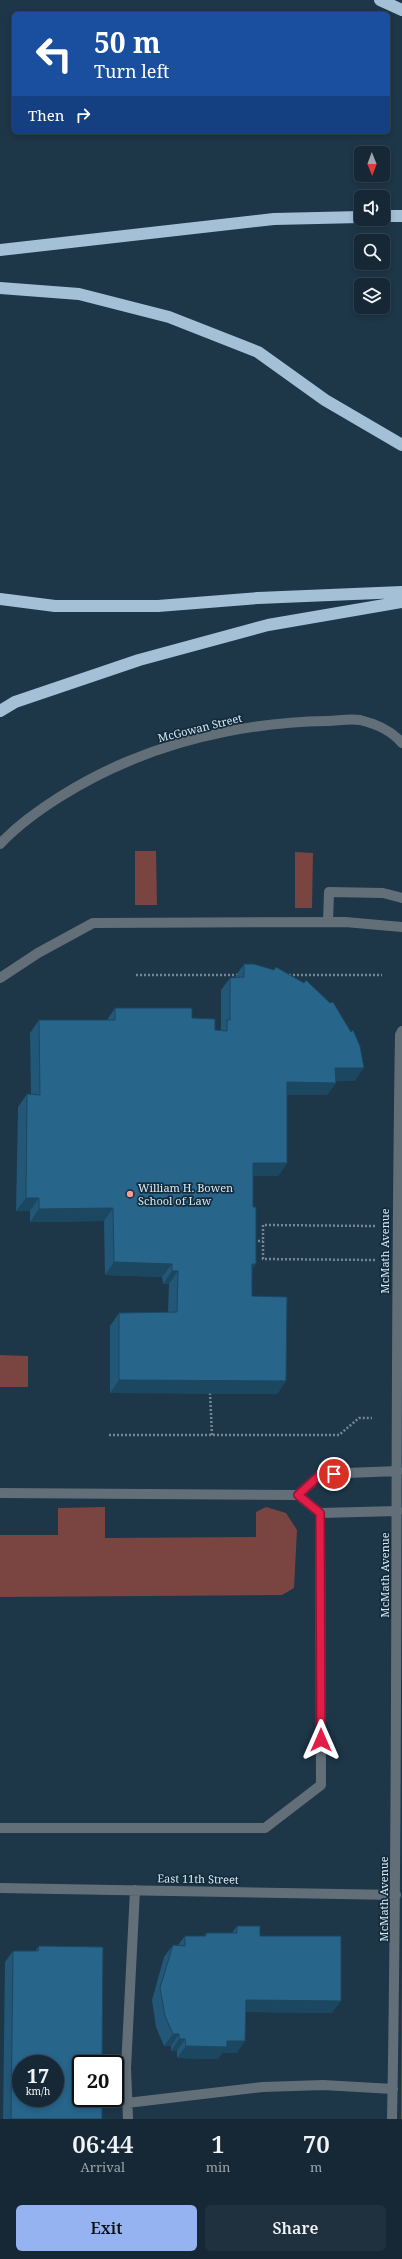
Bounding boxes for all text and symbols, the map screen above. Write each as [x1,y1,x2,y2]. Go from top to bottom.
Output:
text: 50 m [94,23,161,61]
icon: left [28,28,80,80]
text: Turn left [94,59,169,83]
icon: right [72,104,94,126]
text: Then [28,105,64,125]
north arrow [354,146,390,182]
map controls [354,146,390,314]
button: sound [354,190,390,226]
button: search [354,234,390,270]
button: layers [354,278,390,314]
street label: McGowan Street [156,710,244,745]
place label: William H. Bowen School of Law [138,1180,233,1208]
marker: William H. Bowen School of Law [125,1189,135,1199]
street label: McMath Avenue [377,1208,392,1294]
pin [317,1457,351,1491]
icon: arrive [323,1463,345,1485]
street label: McMath Avenue [377,1532,392,1618]
position arrow [300,1719,342,1761]
street label: McMath Avenue [376,1856,391,1942]
street label: East 11th Street [157,1870,239,1887]
speed limit sign: 20 [72,2055,124,2107]
text: 17 [27,2062,49,2089]
text: km/h [26,2084,50,2098]
text: 06:44 [72,2127,133,2160]
text: 1 [211,2127,225,2160]
text: 70 [303,2127,330,2160]
text: Arrival [81,2158,125,2176]
text: min [206,2158,231,2176]
text: m [310,2158,322,2176]
button: Exit [16,2205,197,2251]
button: Share [205,2205,386,2251]

